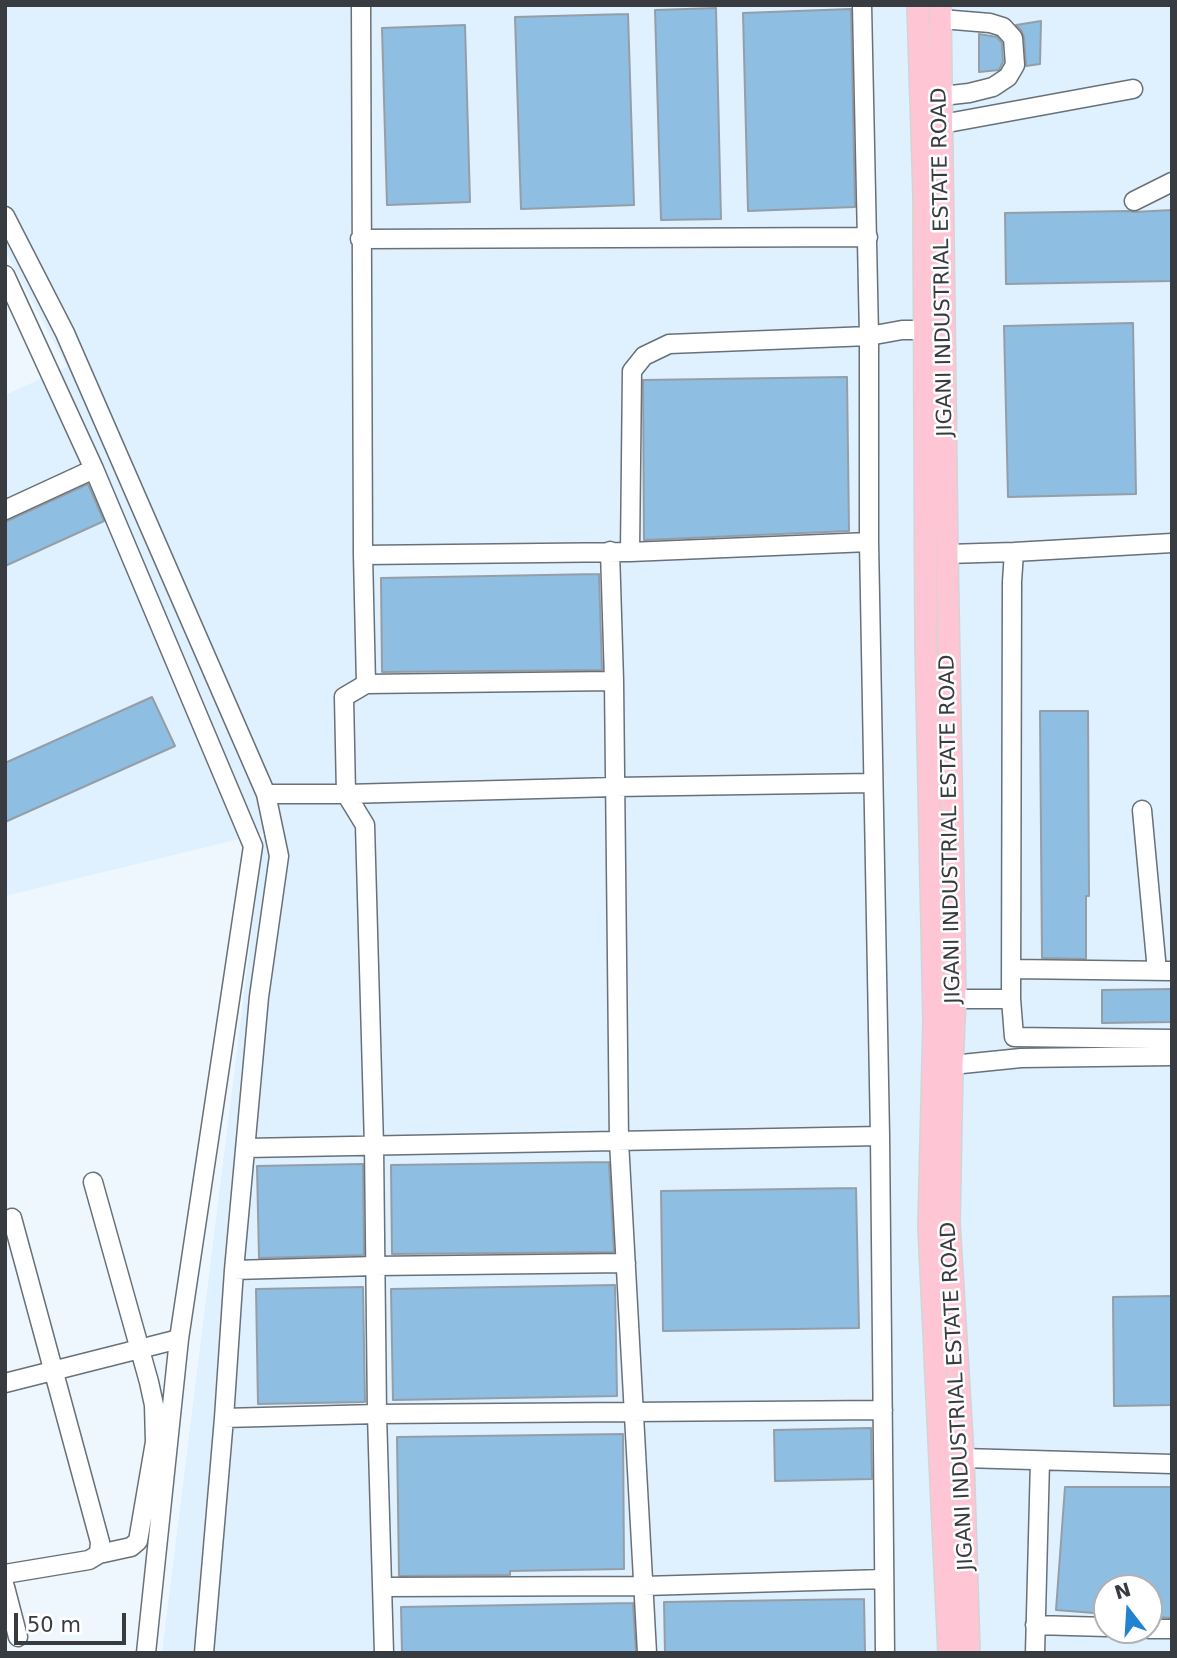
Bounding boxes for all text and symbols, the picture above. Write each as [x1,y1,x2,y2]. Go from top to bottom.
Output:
street label: JIGANI INDUSTRIAL ESTATE ROAD [927,87,959,437]
street label: JIGANI INDUSTRIAL ESTATE ROAD [935,654,967,1004]
street label: JIGANI INDUSTRIAL ESTATE ROAD [936,1221,980,1571]
north arrow [1093,1574,1163,1644]
text: N [1112,1578,1133,1604]
scale bar [18,1598,130,1642]
text: 50 m [27,1613,81,1637]

